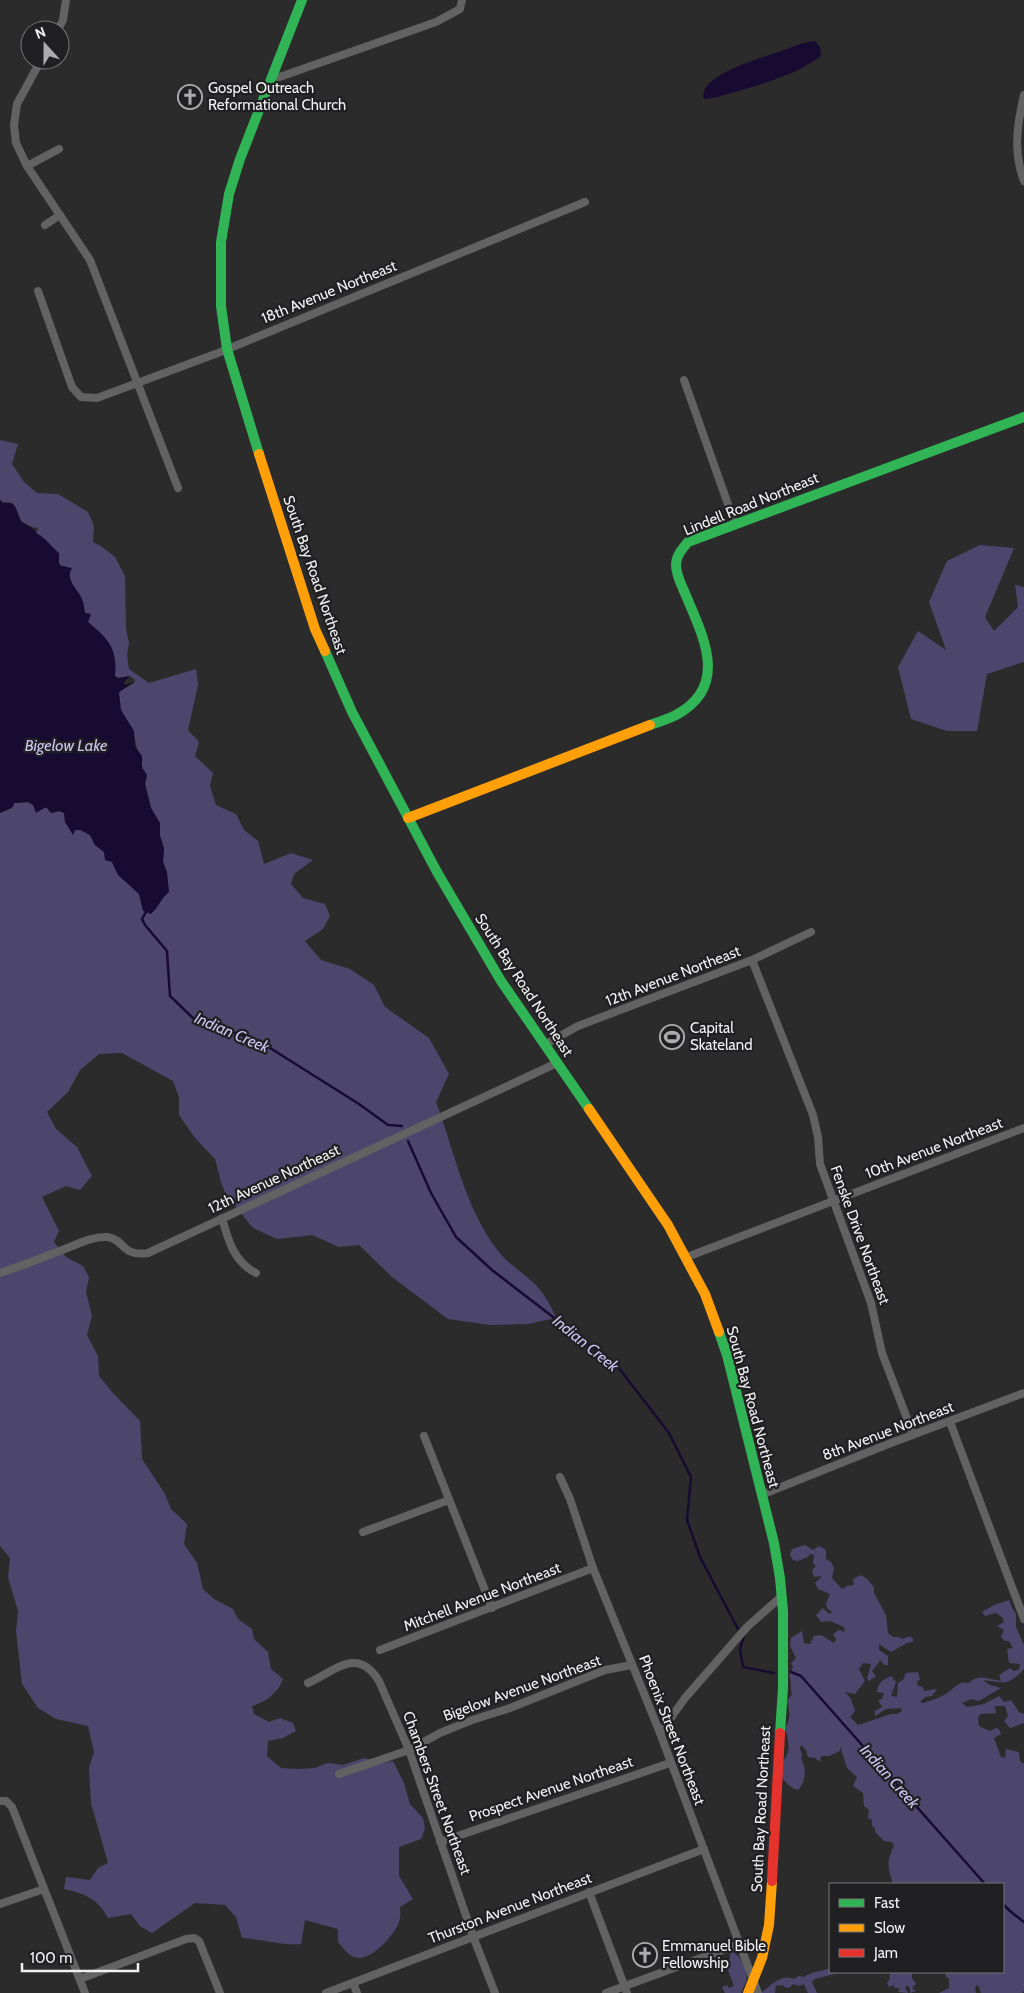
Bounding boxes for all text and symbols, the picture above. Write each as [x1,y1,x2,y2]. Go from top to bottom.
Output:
north arrow [20,20,70,70]
text: N [32,23,48,43]
place label: Gospel Outreach Reformational Church [208,79,346,114]
church icon: Gospel Outreach Reformational Church [177,84,203,110]
street label: 18th Avenue Northeast [259,257,399,327]
street label: Lindell Road Northeast [681,469,821,539]
street label: South Bay Road Northeast [279,493,351,657]
water label: Bigelow Lake [25,736,107,755]
street label: South Bay Road Northeast [471,910,577,1060]
street label: 12th Avenue Northeast [603,942,743,1010]
water label: Indian Creek [192,1008,273,1057]
place label: Capital Skateland [690,1019,753,1054]
sports icon: Capital Skateland [659,1024,685,1050]
street label: 10th Avenue Northeast [863,1114,1005,1182]
street label: 12th Avenue Northeast [205,1141,343,1217]
street label: Fenske Drive Northeast [826,1163,894,1307]
water label: Indian Creek [549,1311,623,1376]
street label: South Bay Road Northeast [723,1324,783,1490]
street label: 8th Avenue Northeast [820,1398,956,1464]
street label: Mitchell Avenue Northeast [401,1559,563,1635]
street label: Bigelow Avenue Northeast [441,1651,603,1725]
street label: Phoenix Street Northeast [635,1652,709,1808]
street label: Chambers Street Northeast [399,1709,475,1877]
street label: South Bay Road Northeast [748,1725,774,1893]
water label: Indian Creek [856,1740,924,1813]
street label: Prospect Avenue Northeast [467,1752,635,1826]
street label: Thurston Avenue Northeast [426,1869,594,1947]
legend [829,1883,1004,1973]
text: Fast [874,1894,899,1912]
text: Slow [874,1919,905,1937]
place label: Emmanuel Bible Fellowship [662,1937,766,1972]
scale bar [22,1940,139,1972]
church icon: Emmanuel Bible Fellowship [632,1942,658,1968]
text: Jam [873,1944,898,1962]
text: 100 m [30,1949,72,1967]

